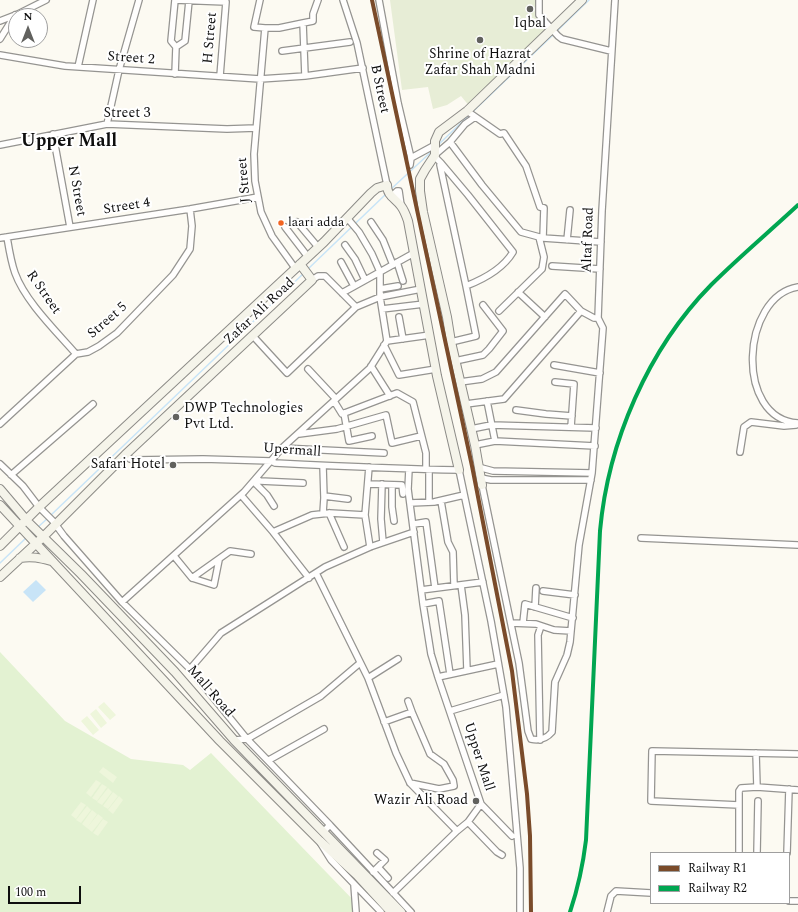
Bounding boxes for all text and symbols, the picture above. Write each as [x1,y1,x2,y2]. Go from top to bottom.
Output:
marker: Iqbal [525,4,535,14]
north arrow [8,8,48,48]
text: N [24,8,32,25]
street label: H Street [200,12,222,64]
place label: Iqbal [514,16,546,32]
marker: Shrine of Hazrat Zafar Shah Madni [475,35,485,45]
place label: Shrine of Hazrat Zafar Shah Madni [425,47,535,80]
street label: Street 2 [107,49,155,69]
street label: B Street [366,63,392,115]
street label: Street 3 [103,106,151,122]
district label: Upper Mall [21,131,117,153]
street label: J Street [235,157,255,203]
street label: N Street [63,164,89,218]
street label: Street 4 [102,195,152,219]
street label: Altaf Road [579,207,599,273]
place label: laari adda [288,215,344,231]
marker: laari adda [276,218,286,228]
street label: R Street [22,268,64,318]
street label: Zafar Ali Road [221,275,299,349]
street label: Street 5 [85,299,131,343]
place label: DWP Technologies Pvt Ltd. [184,401,303,434]
marker: DWP Technologies Pvt Ltd. [171,412,181,422]
street label: Upermall [262,441,322,461]
place label: Safari Hotel [91,457,165,473]
marker: Safari Hotel [168,460,178,470]
street label: Mall Road [183,663,237,721]
street label: Upper Mall [459,721,497,793]
place label: Wazir Ali Road [374,793,468,809]
marker: Wazir Ali Road [471,796,481,806]
legend [650,852,790,904]
text: Railway R1 [688,859,747,878]
scale bar [10,878,83,904]
text: Railway R2 [688,879,747,898]
text: 100 m [15,883,46,902]

